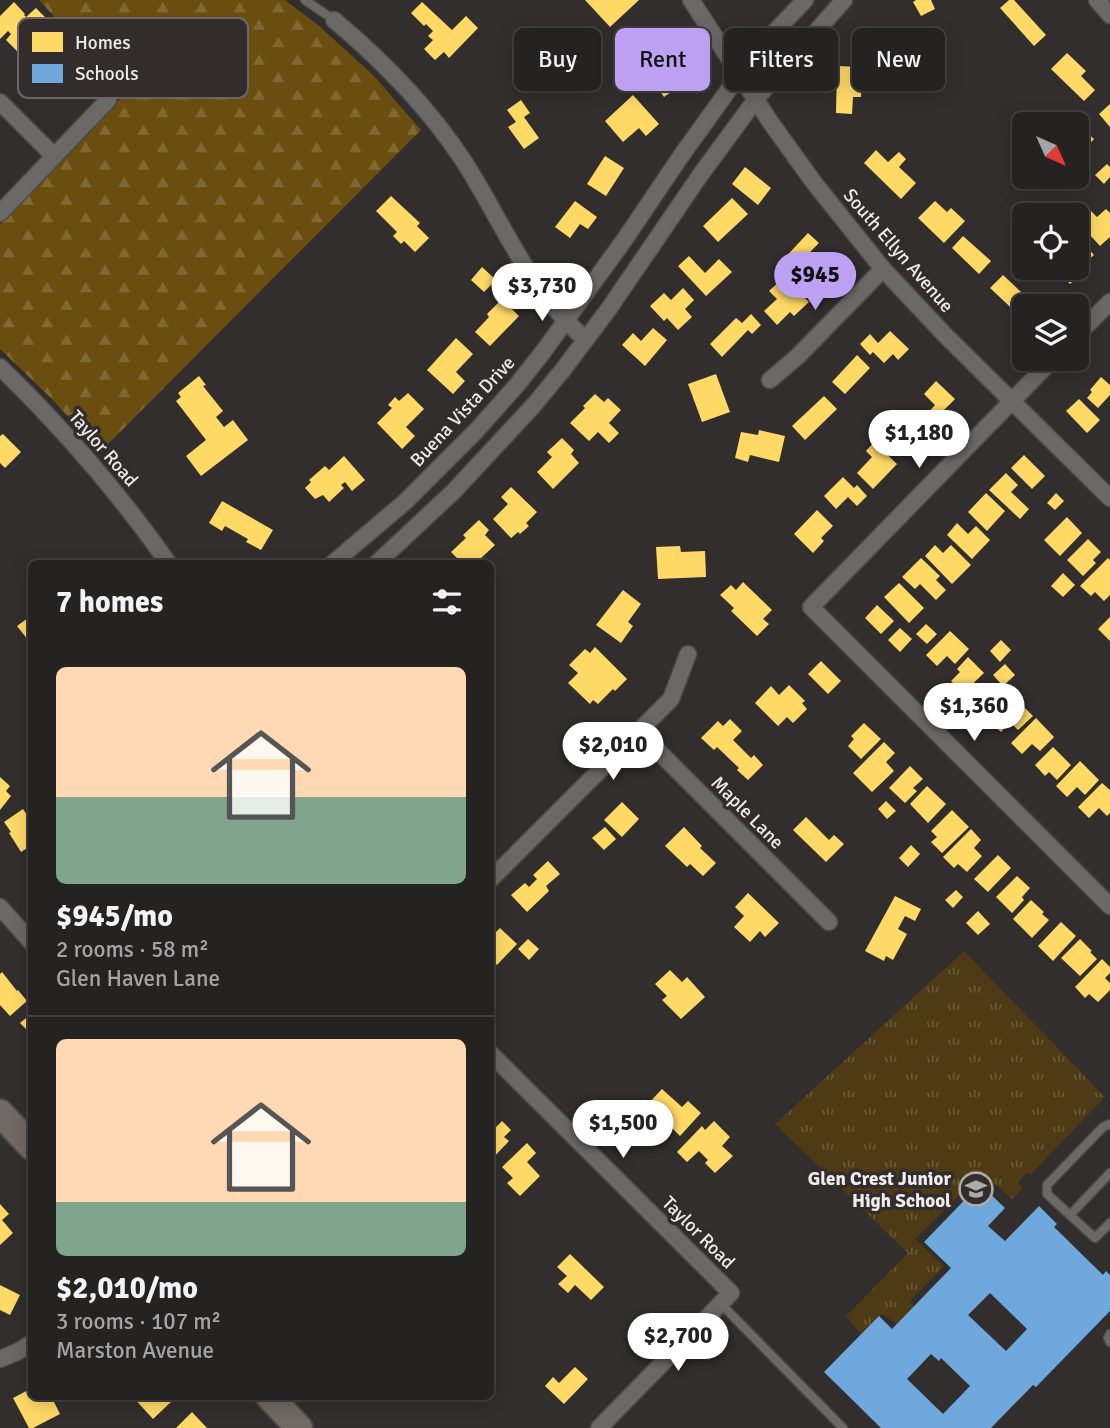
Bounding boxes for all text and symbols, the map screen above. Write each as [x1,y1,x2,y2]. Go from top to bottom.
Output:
legend [18,18,248,98]
chip: Buy [514,28,601,91]
chip: Rent [615,28,710,91]
chip: Filters [724,28,838,91]
chip: New [852,28,945,91]
text: Homes [75,31,131,55]
text: Schools [75,62,139,86]
north arrow [1012,112,1088,189]
map controls [1012,112,1089,371]
street label: South Ellyn Avenue [838,184,959,318]
button: locate [1012,203,1089,280]
pin: $945 [774,252,856,312]
text: $945 [790,260,840,289]
pin: $3,730 [485,264,599,323]
text: $3,730 [508,271,576,300]
button: layers [1012,294,1089,371]
street label: Buena Vista Drive [405,351,520,472]
street label: Taylor Road [64,406,143,492]
pin: $1,180 [862,410,976,470]
text: $1,180 [885,418,953,447]
icon: filters [428,583,466,621]
text: 7 homes [56,584,163,621]
pin: $1,360 [917,684,1031,743]
text: $1,360 [940,691,1008,720]
icon: home [198,712,324,838]
pin: $2,010 [556,722,670,782]
text: $2,010 [579,730,647,759]
street label: Maple Lane [706,771,789,854]
text: $945/mo [56,898,173,935]
text: 2 rooms · 58 m² [56,935,209,964]
text: Glen Haven Lane [56,964,220,993]
icon: home [198,1084,324,1210]
pin: $1,500 [566,1100,680,1160]
text: $1,500 [589,1108,657,1137]
place label: Glen Crest Junior High School [808,1167,951,1213]
school or university icon: Glen Crest Junior High School [957,1170,995,1208]
street label: Taylor Road [657,1191,740,1274]
text: $2,010/mo [56,1270,198,1307]
text: 3 rooms · 107 m² [56,1307,221,1336]
pin: $2,700 [621,1314,735,1373]
text: $2,700 [644,1321,712,1350]
text: Marston Avenue [56,1336,214,1365]

